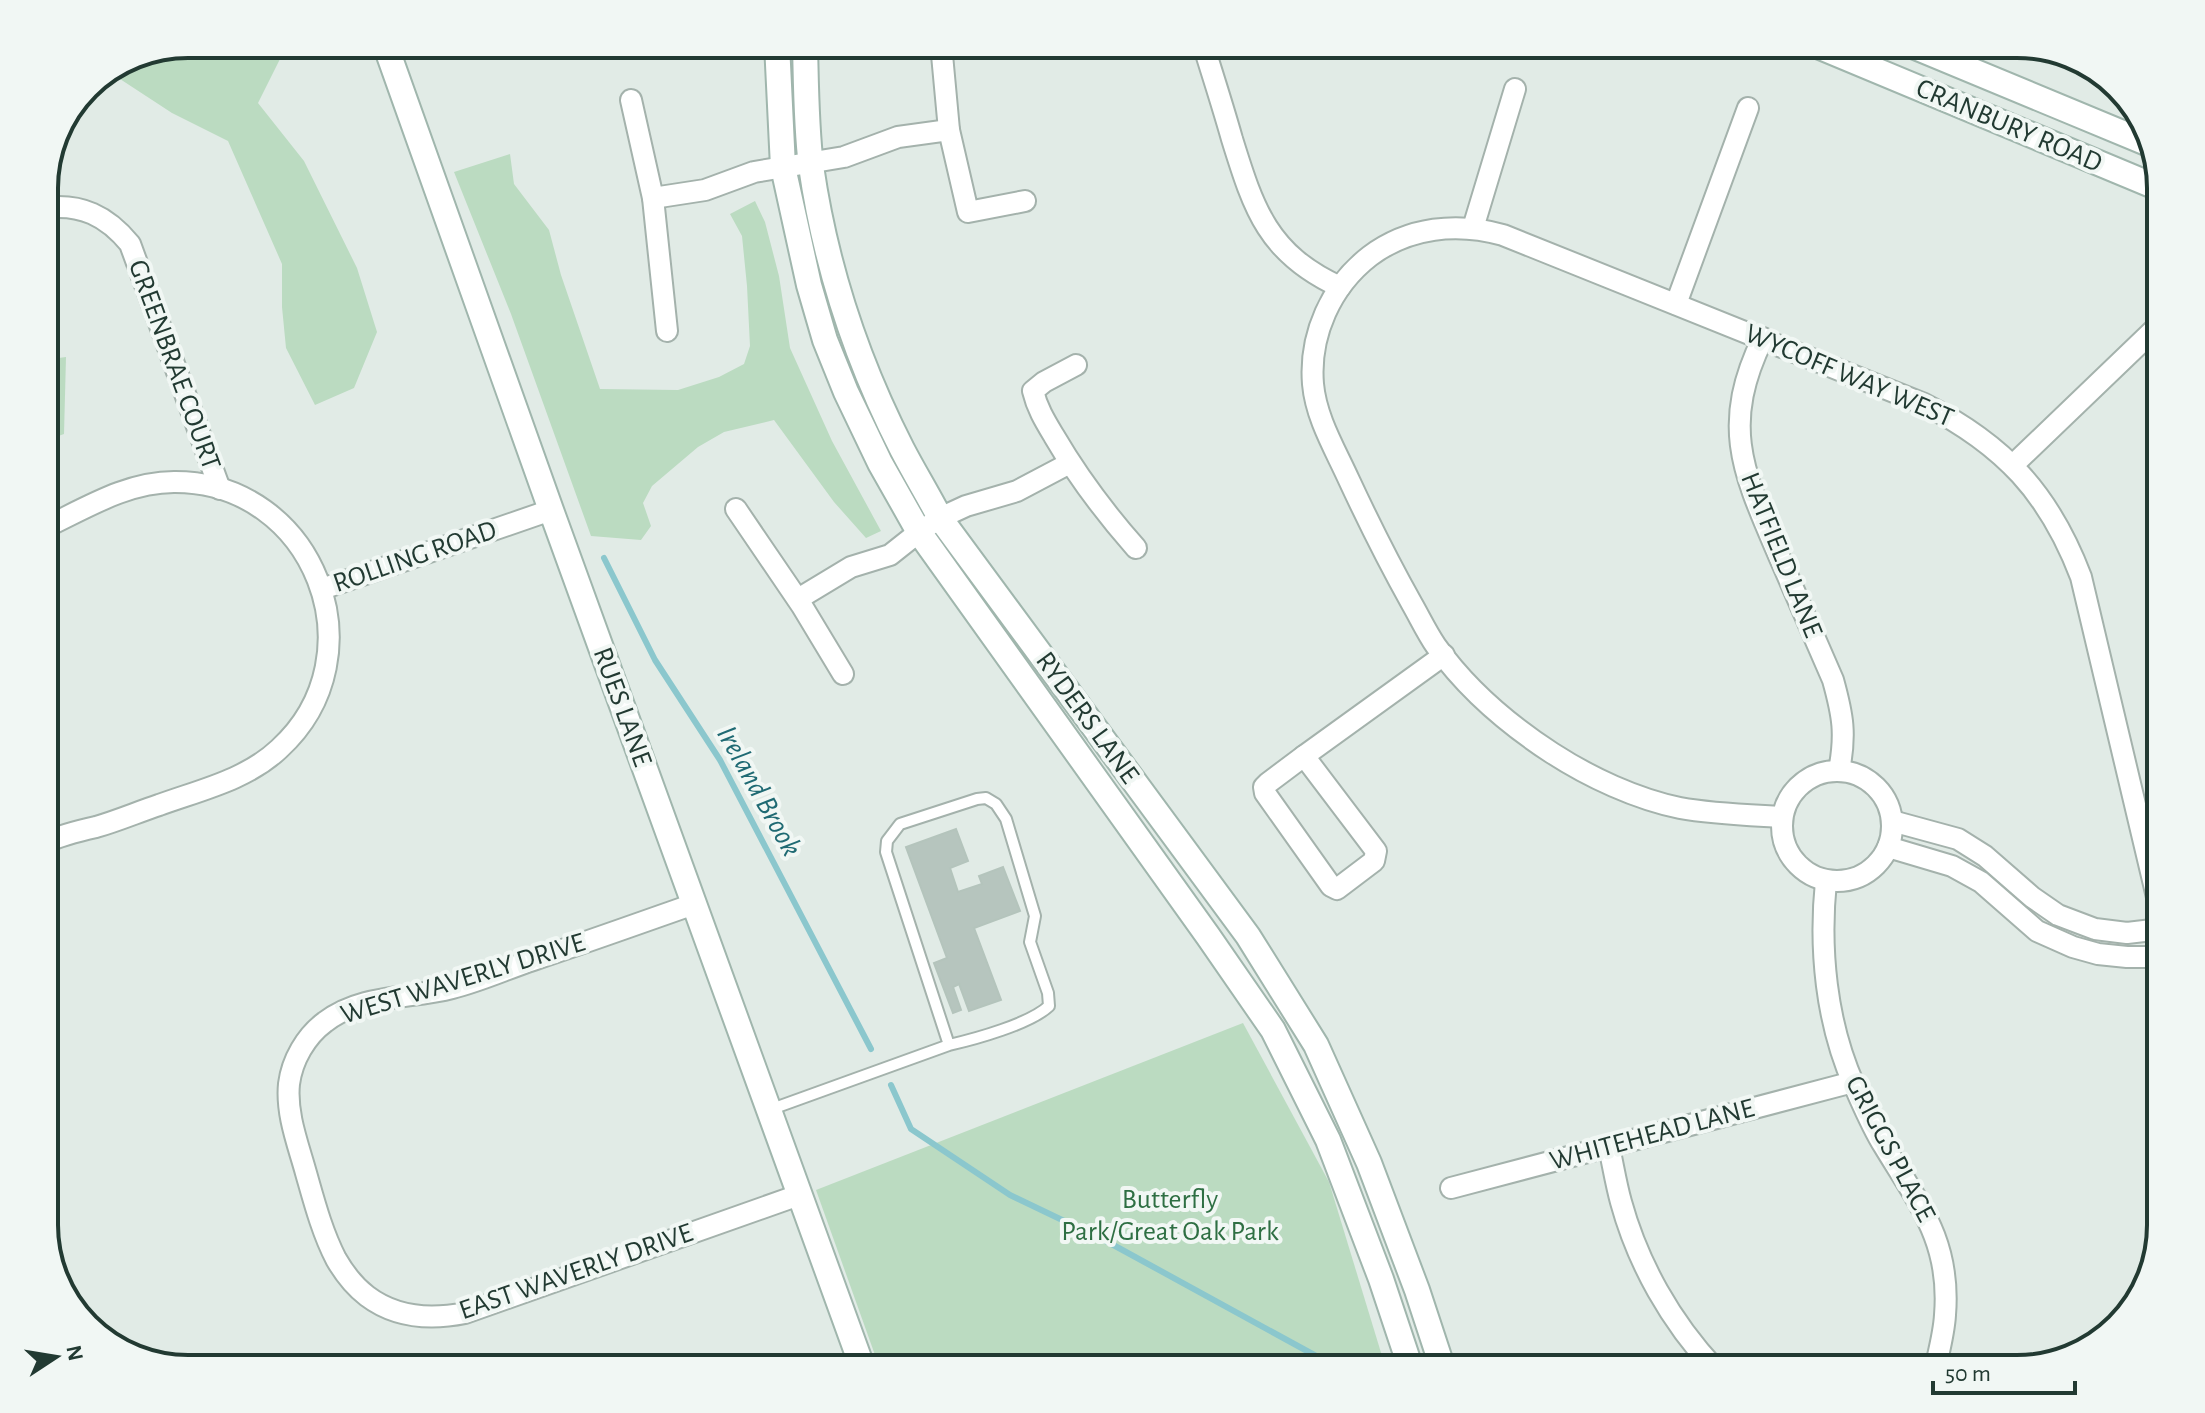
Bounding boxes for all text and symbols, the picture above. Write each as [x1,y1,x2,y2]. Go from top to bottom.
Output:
street label: CRANBURY ROAD [1912,74,2106,178]
street label: GREENBRAE COURT [123,256,225,474]
street label: WYCOFF WAY WEST [1741,319,1958,433]
street label: HATFIELD LANE [1735,468,1827,642]
street label: ROLLING ROAD [330,516,500,598]
street label: RUES LANE [588,644,656,770]
street label: RYDERS LANE [1030,647,1144,789]
water label: Ireland Brook [711,721,807,861]
street label: WEST WAVERLY DRIVE [337,928,589,1030]
street label: GRIGGS PLACE [1840,1071,1940,1227]
street label: WHITEHEAD LANE [1547,1094,1757,1176]
park label: Butterfly Park/Great Oak Park [1061,1186,1279,1246]
street label: EAST WAVERLY DRIVE [456,1219,696,1325]
north arrow [16,1317,96,1397]
text: N [62,1343,87,1363]
scale bar [1933,1345,2075,1395]
text: 50 m [1945,1362,1991,1386]

